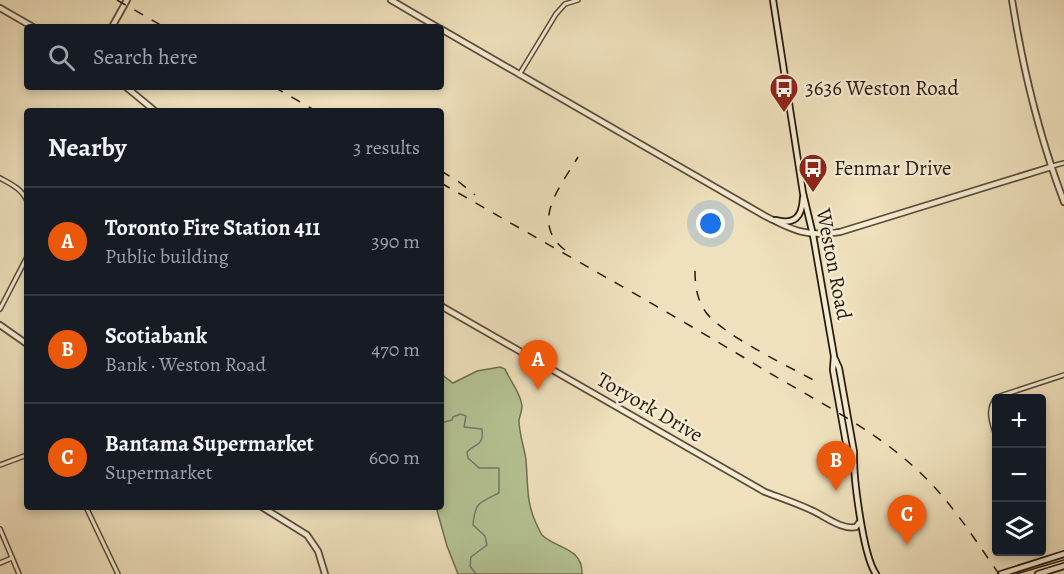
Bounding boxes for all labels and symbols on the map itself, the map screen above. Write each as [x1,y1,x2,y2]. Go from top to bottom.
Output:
bus stop icon: 3636 Weston Road [768,72,800,114]
place label: 3636 Weston Road [805,74,959,102]
bus stop icon: Fenmar Drive [797,152,829,194]
place label: Fenmar Drive [834,154,951,182]
street label: Weston Road [809,205,859,323]
your location [696,209,725,238]
pin: A [518,340,558,390]
street label: Toryork Drive [592,365,708,449]
pin: B [816,442,856,491]
pin: C [888,496,926,545]

